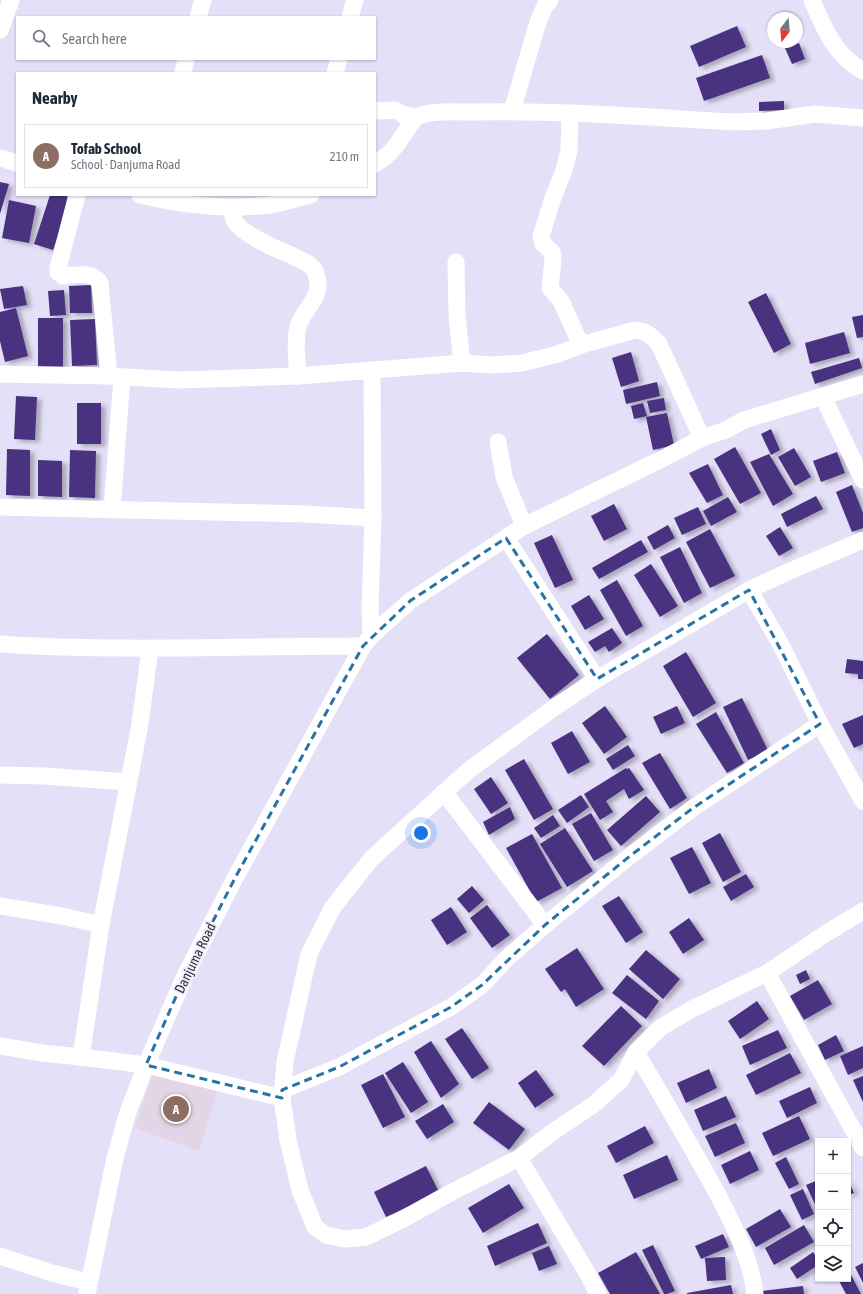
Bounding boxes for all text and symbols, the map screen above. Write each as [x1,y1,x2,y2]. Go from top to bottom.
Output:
north arrow [767,12,803,48]
search box [16,16,376,60]
icon: search [30,27,52,49]
text: Search here [62,30,127,47]
text: Nearby [32,88,78,108]
text: Tofab School [71,140,141,157]
text: A [43,149,49,164]
text: 210 m [330,149,359,164]
text: School · Danjuma Road [71,157,181,172]
your location [411,823,431,843]
street label: Danjuma Road [171,920,219,996]
pin: A [163,1094,189,1124]
map controls [815,1138,851,1282]
button: + [815,1138,851,1174]
button: − [815,1174,851,1210]
button: locate [815,1210,851,1246]
button: layers [815,1246,851,1282]

